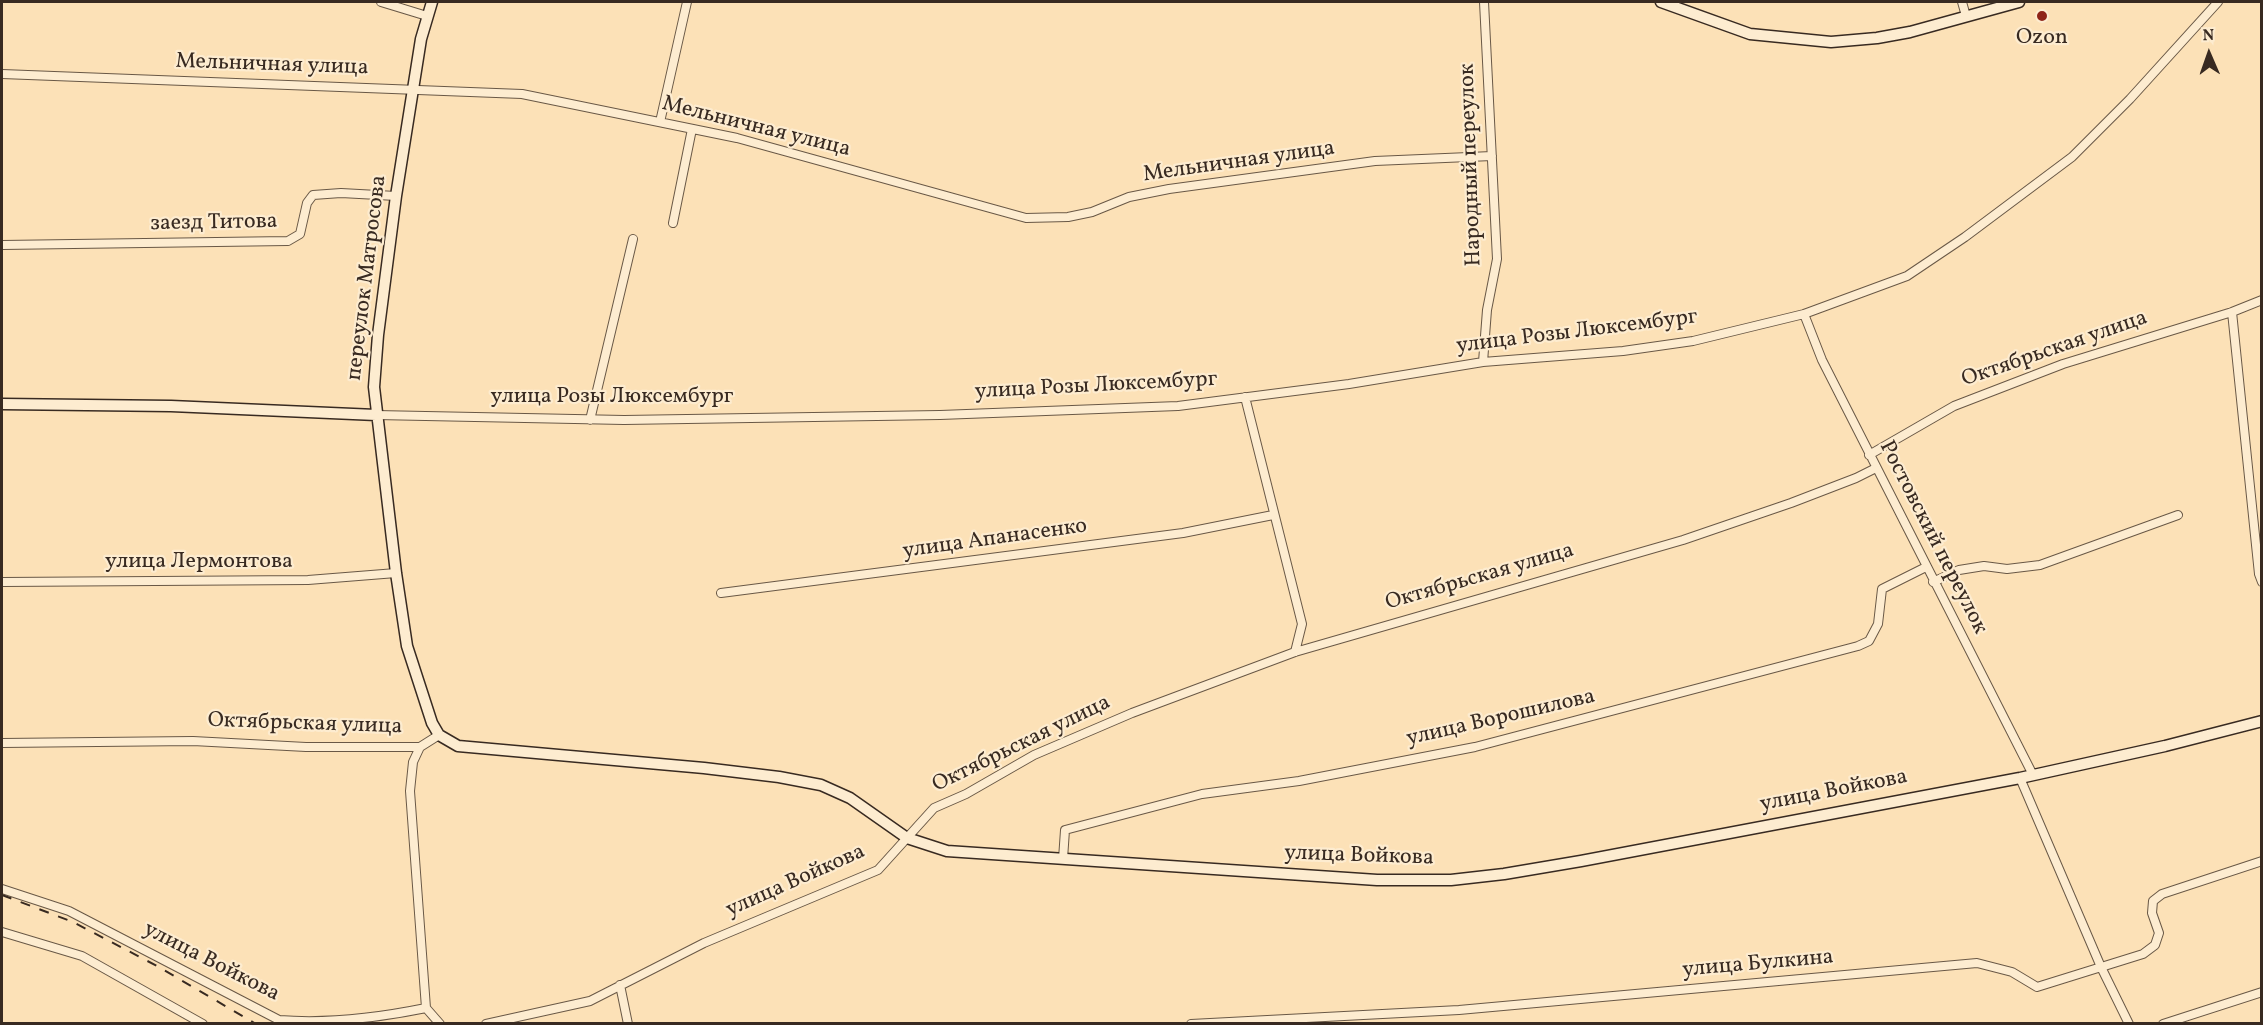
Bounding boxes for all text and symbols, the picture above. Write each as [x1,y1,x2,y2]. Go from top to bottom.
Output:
marker: Ozon [2035,9,2049,23]
north arrow [2179,24,2239,84]
text: N [2202,25,2215,47]
place label: Ozon [2016,26,2068,52]
street label: Мельничная улица [175,49,369,83]
street label: Народный переулок [1455,63,1489,267]
street label: Мельничная улица [659,92,853,164]
street label: Мельничная улица [1141,136,1337,190]
street label: переулок Матросова [342,174,394,382]
street label: заезд Титова [150,210,278,238]
street label: улица Розы Люксембург [1455,305,1699,361]
street label: Октябрьская улица [1959,306,2151,394]
street label: улица Розы Люксембург [974,367,1218,407]
street label: улица Розы Люксембург [491,385,733,411]
street label: Ростовский переулок [1872,437,1992,639]
street label: улица Апанасенко [901,514,1089,566]
street label: Октябрьская улица [1383,538,1577,618]
street label: улица Лермонтова [105,550,293,576]
street label: улица Ворошилова [1404,684,1598,754]
street label: Октябрьская улица [929,690,1115,800]
street label: Октябрьская улица [207,708,403,742]
street label: улица Войкова [1758,765,1910,819]
street label: улица Войкова [722,840,870,924]
street label: улица Войкова [1284,841,1434,873]
street label: улица Войкова [138,917,284,1009]
street label: улица Булкина [1681,945,1835,985]

